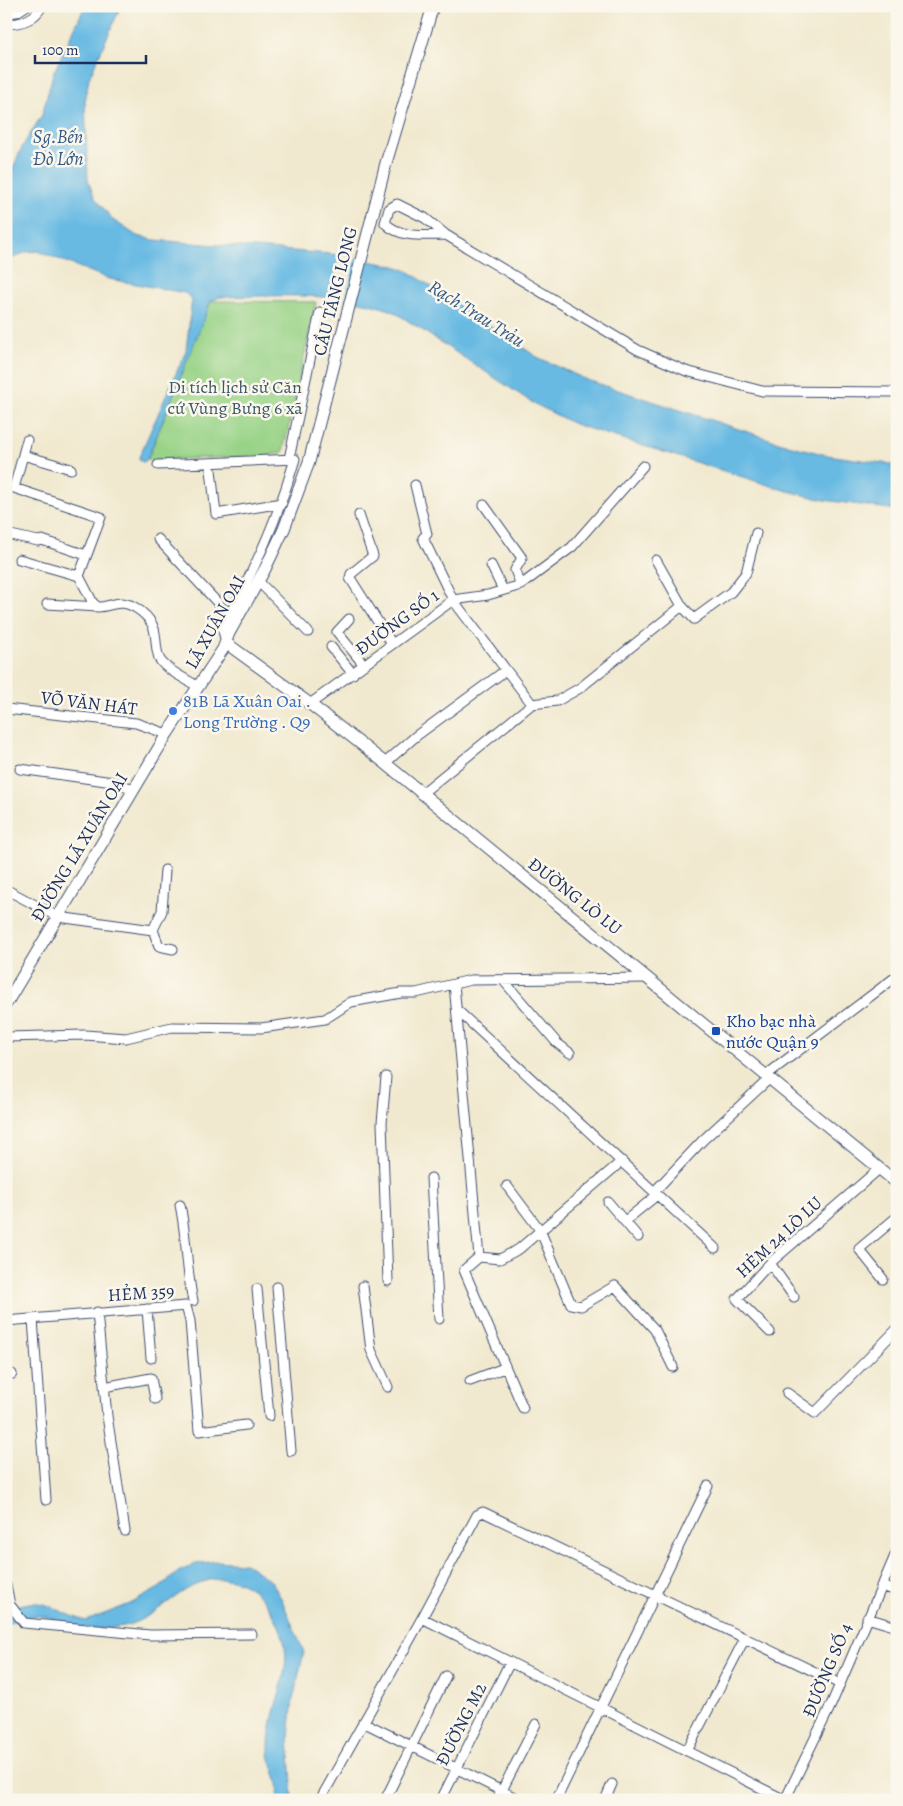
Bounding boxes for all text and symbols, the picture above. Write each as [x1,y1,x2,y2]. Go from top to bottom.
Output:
scale bar [35,32,146,64]
text: 100 m [42,40,79,60]
water label: Sg.Bến Đò Lớn [33,124,83,172]
street label: CẦU TĂNG LONG [307,224,363,358]
water label: Rạch Trau Trảu [423,274,530,354]
park label: Di tích lịch sử Căn cứ Vùng Bưng 6 xã [167,375,303,420]
street label: LÃ XUÂN OAI [179,571,251,673]
street label: ĐƯỜNG SỐ 1 [350,583,444,661]
street label: VÕ VĂN HÁT [38,685,139,721]
place label: 81B Lã Xuân Oai . Long Trường . Q9 [183,689,311,734]
marker: 81B Lã Xuân Oai . Long Trường . Q9 [167,705,179,717]
street label: ĐƯỜNG LÃ XUÂN OAI [25,768,133,926]
street label: ĐƯỜNG LÒ LU [523,852,627,940]
place label: Kho bạc nhà nước Quận 9 [726,1009,819,1054]
marker: Kho bạc nhà nước Quận 9 [710,1025,722,1037]
street label: HẺM 24 LÒ LU [731,1191,827,1283]
street label: HẺM 359 [107,1279,175,1307]
street label: ĐƯỜNG SỐ 4 [796,1619,858,1721]
street label: ĐƯỜNG M2 [430,1678,492,1770]

